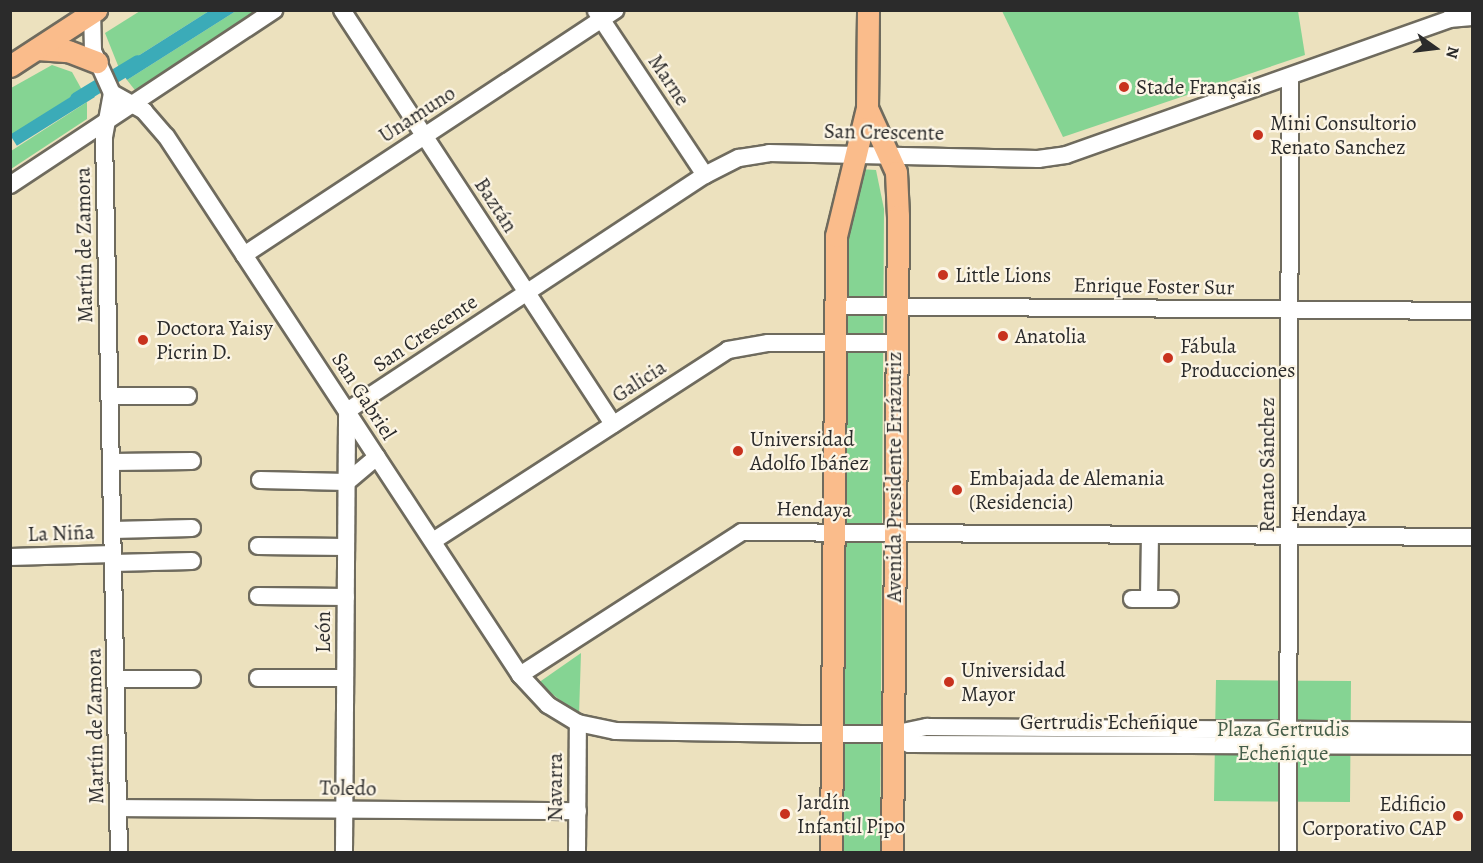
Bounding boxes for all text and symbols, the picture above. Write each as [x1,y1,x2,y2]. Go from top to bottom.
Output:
north arrow [1405,18,1465,78]
text: N [1440,44,1465,61]
street label: Marne [643,50,695,110]
place label: Stade Français [1136,74,1261,100]
street label: Unamuno [374,80,460,148]
marker: Stade Français [1117,80,1131,94]
place label: Mini Consultorio Renato Sanchez [1270,110,1417,160]
street label: San Crescente [824,118,944,146]
marker: Mini Consultorio Renato Sanchez [1251,128,1265,142]
street label: Martín de Zamora [70,167,98,323]
street label: Baztán [469,173,523,237]
place label: Little Lions [955,262,1051,288]
marker: Little Lions [936,268,950,282]
street label: Enrique Foster Sur [1073,272,1235,300]
street label: San Crescente [368,289,482,377]
place label: Doctora Yaisy Picrin D. [156,315,273,365]
place label: Anatolia [1015,323,1086,349]
marker: Anatolia [996,329,1010,343]
marker: Doctora Yaisy Picrin D. [134,331,152,349]
place label: Fábula Producciones [1180,333,1296,383]
street label: San Gabriel [326,348,402,444]
marker: Fábula Producciones [1161,351,1175,365]
street label: Avenida Presidente Errázuriz [881,352,907,602]
street label: Galicia [607,354,671,408]
street label: Renato Sánchez [1254,397,1280,533]
place label: Universidad Adolfo Ibáñez [750,426,869,476]
marker: Universidad Adolfo Ibáñez [731,444,745,458]
place label: Embajada de Alemania (Residencia) [969,465,1165,515]
marker: Embajada de Alemania (Residencia) [950,483,964,497]
street label: Hendaya [776,496,852,522]
street label: Hendaya [1291,501,1367,527]
street label: La Niña [27,519,95,547]
street label: León [310,611,336,653]
street label: Martín de Zamora [81,648,109,804]
place label: Universidad Mayor [961,657,1065,707]
marker: Universidad Mayor [942,675,956,689]
street label: Gertrudis Echeñique [1020,709,1198,735]
park label: Plaza Gertrudis Echeñique [1216,716,1350,766]
street label: Navarra [542,753,568,821]
street label: Toledo [319,775,377,801]
place label: Jardín Infantil Pipo [797,789,905,839]
place label: Edificio Corporativo CAP [1302,791,1446,841]
marker: Jardín Infantil Pipo [778,807,792,821]
marker: Edificio Corporativo CAP [1451,809,1465,823]

